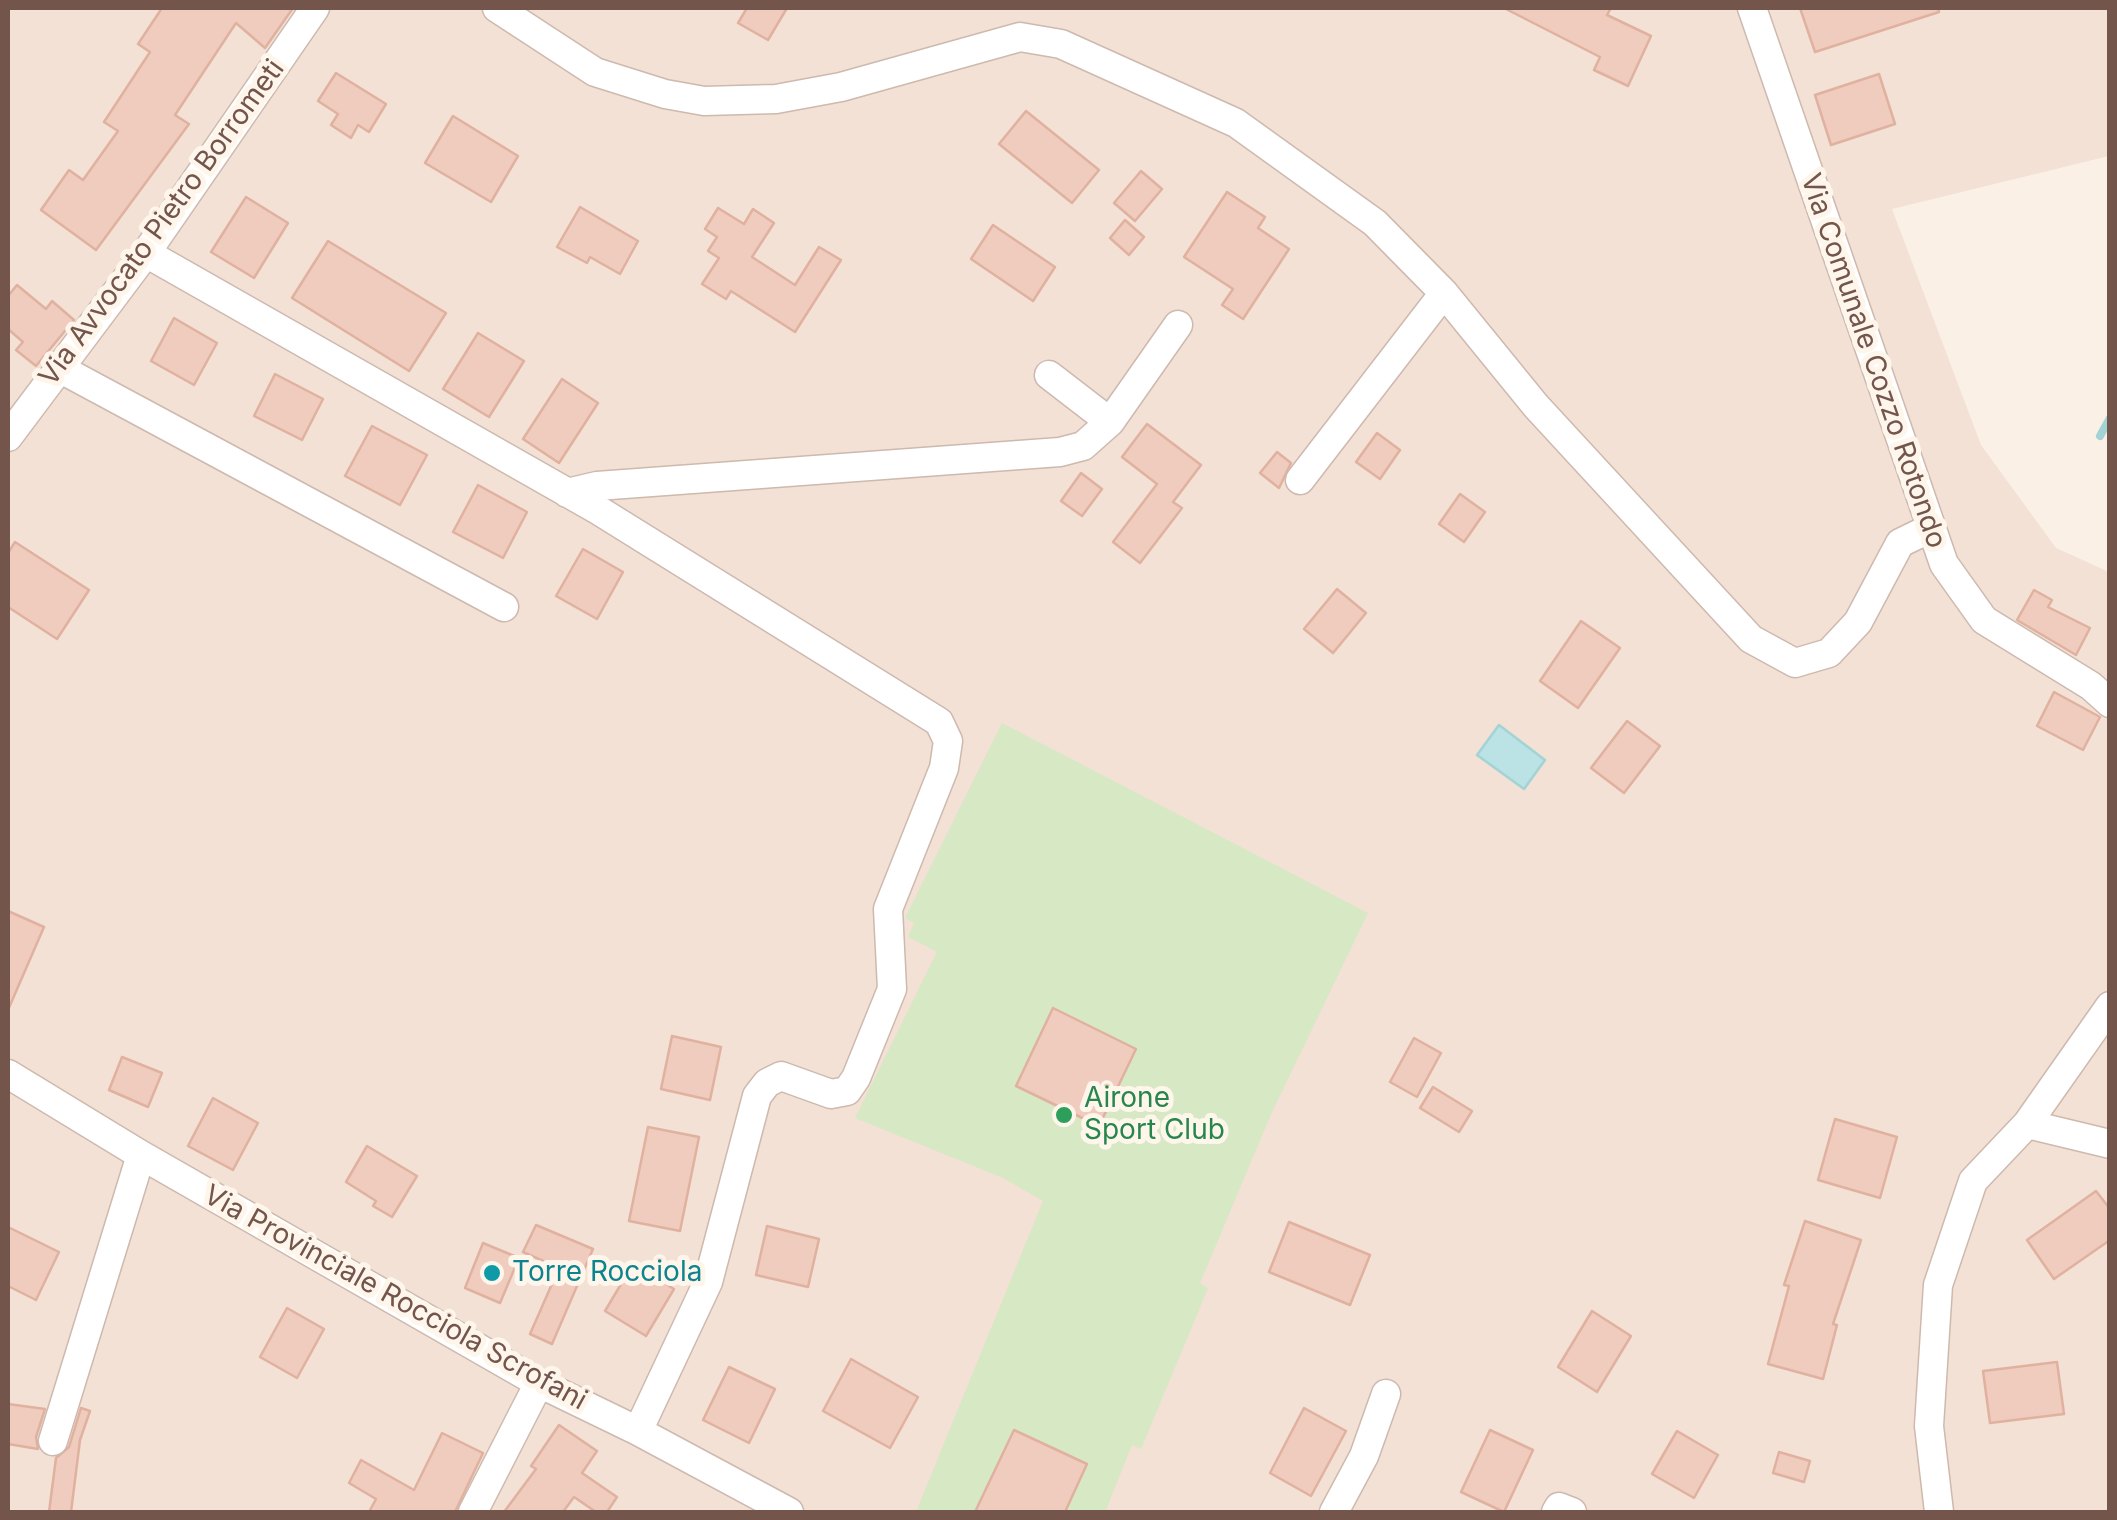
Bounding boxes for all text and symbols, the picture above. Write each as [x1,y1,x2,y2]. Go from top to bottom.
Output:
street label: Via Avvocato Pietro Borrometi [32,53,292,393]
street label: Via Comunale Cozzo Rotondo [1793,169,1953,553]
place label: Airone Sport Club [1084,1082,1225,1148]
marker: Airone Sport Club [1053,1104,1075,1126]
street label: Via Provinciale Rocciola Scrofani [198,1178,592,1418]
place label: Torre Rocciola [512,1256,702,1290]
marker: Torre Rocciola [481,1262,503,1284]

